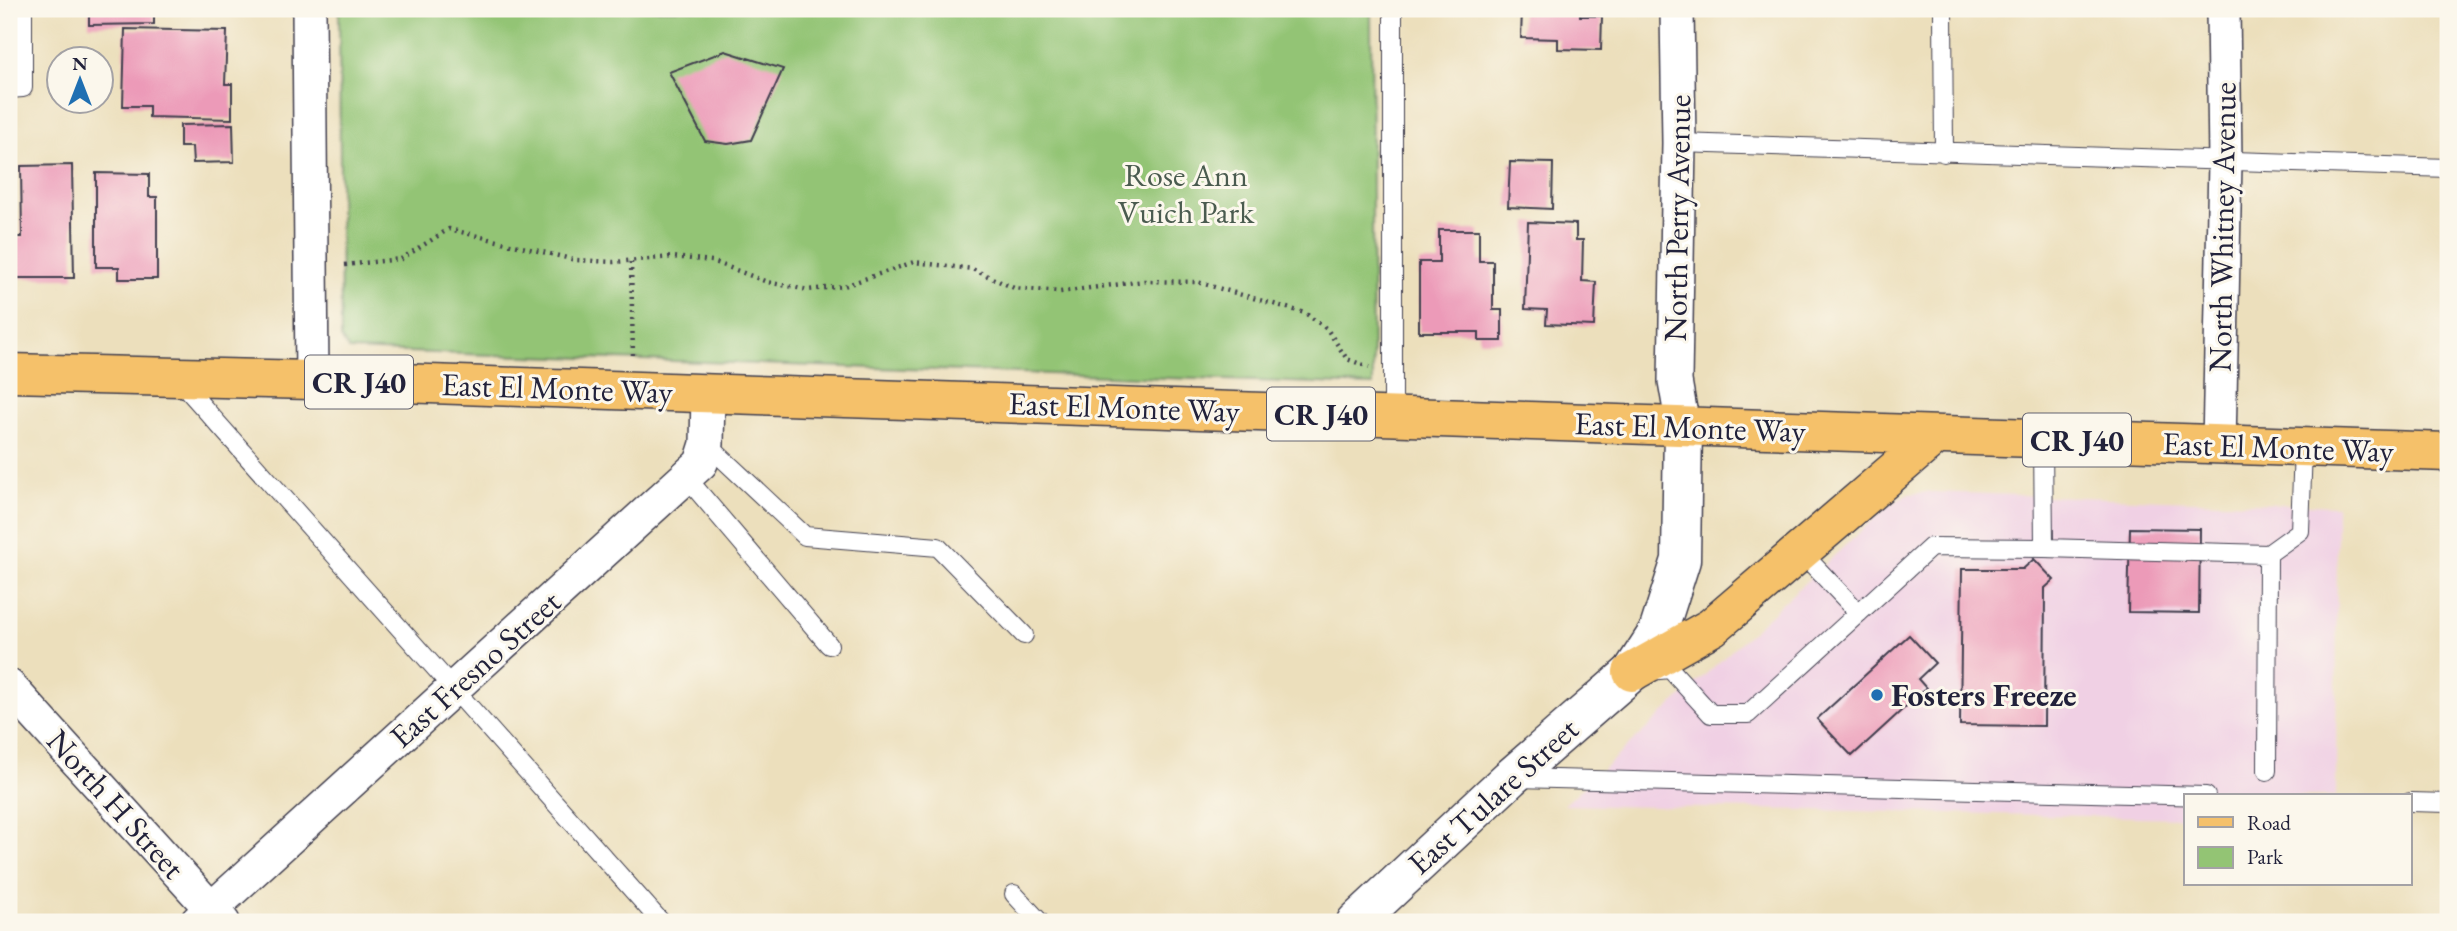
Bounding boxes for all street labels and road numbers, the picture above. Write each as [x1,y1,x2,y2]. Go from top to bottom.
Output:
street label: North Whitney Avenue [2198,82,2246,372]
street label: North Perry Avenue [1654,94,1700,342]
road number: CR J40 [305,356,413,408]
street label: East El Monte Way [441,363,674,413]
street label: East El Monte Way [1008,382,1241,432]
road number: CR J40 [1267,388,1375,440]
street label: East El Monte Way [1574,402,1807,452]
road number: CR J40 [2023,414,2131,466]
street label: East El Monte Way [2162,422,2395,472]
street label: East Fresno Street [381,581,569,757]
street label: East Tulare Street [1399,708,1587,884]
street label: North H Street [38,720,194,888]

